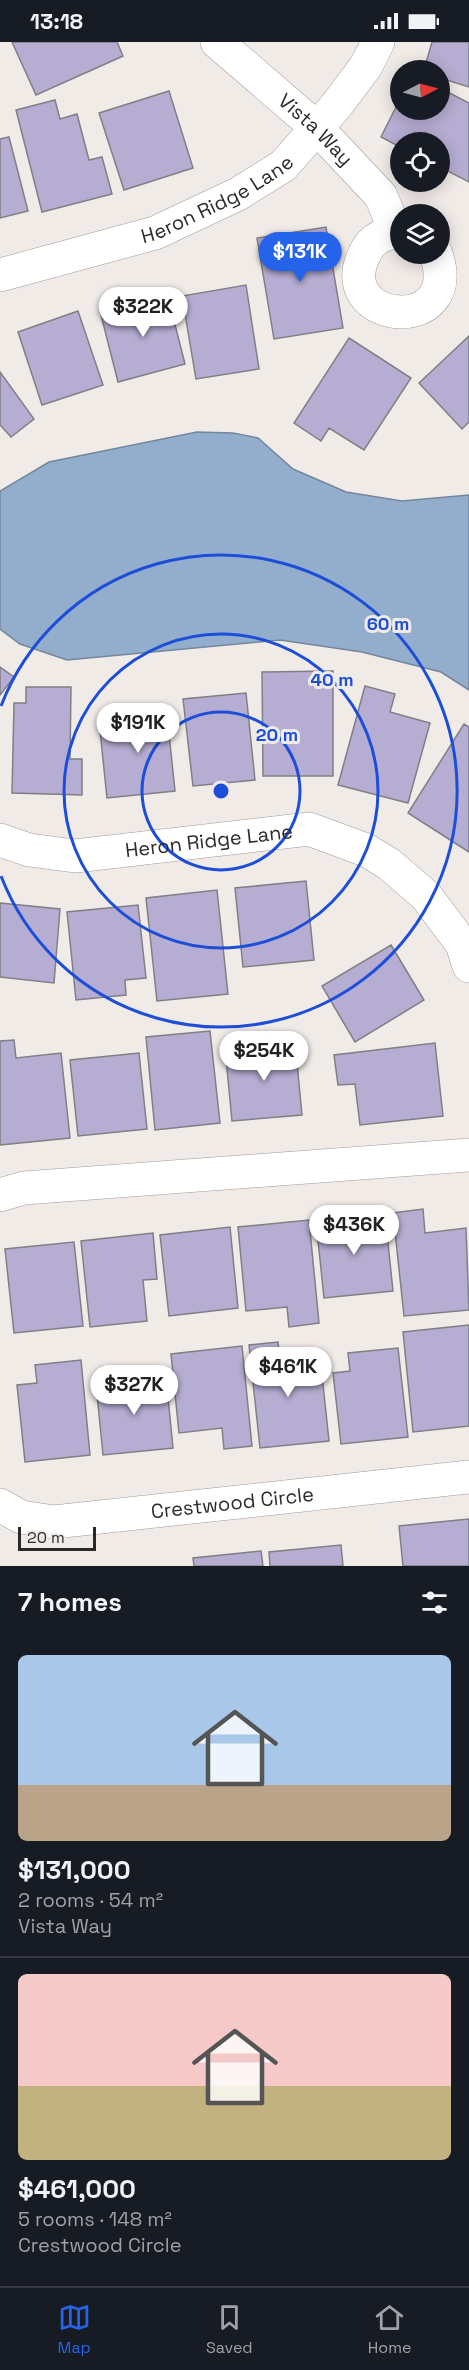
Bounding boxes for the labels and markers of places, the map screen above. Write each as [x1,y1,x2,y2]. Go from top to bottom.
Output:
pin: $131K [258,232,342,283]
pin: $322K [101,287,185,338]
pin: $191K [96,703,180,754]
centre of rings [211,781,231,801]
pin: $254K [222,1031,306,1082]
pin: $436K [312,1205,396,1256]
pin: $461K [246,1347,330,1398]
pin: $327K [92,1365,176,1416]

